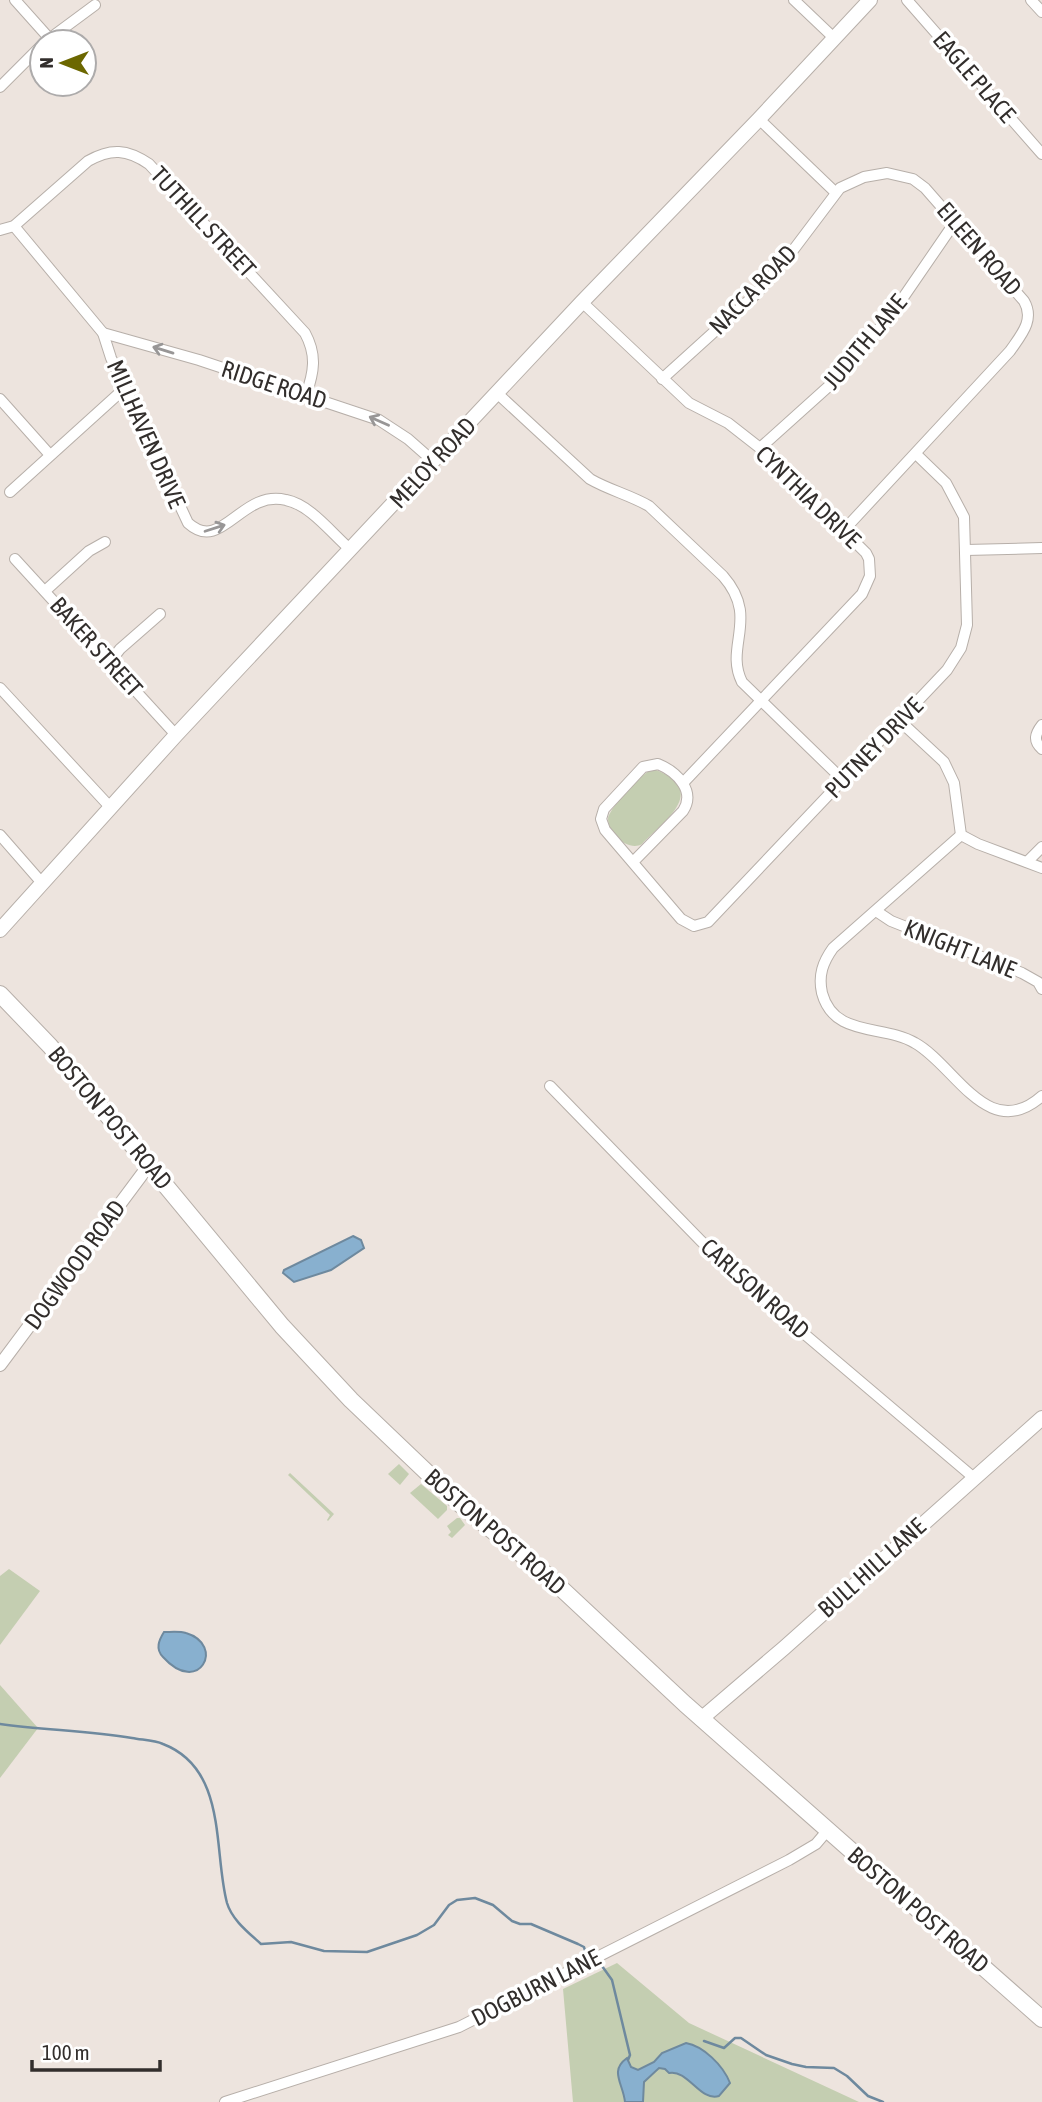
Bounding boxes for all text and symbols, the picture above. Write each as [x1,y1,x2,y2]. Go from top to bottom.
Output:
street label: EAGLE PLACE [928,26,1021,128]
north arrow [28,28,98,98]
text: N [35,57,57,69]
street label: TUTHILL STREET [145,161,262,283]
street label: EILEEN ROAD [932,197,1027,301]
street label: NACCA ROAD [704,240,802,340]
street label: JUDITH LANE [817,289,912,394]
one-way arrow [152,342,174,355]
street label: RIDGE ROAD [218,355,330,414]
street label: MILLHAVEN DRIVE [102,356,191,512]
street label: MELOY ROAD [384,412,481,513]
one-way arrow [368,414,390,427]
street label: CYNTHIA DRIVE [750,440,866,553]
one-way arrow [204,521,226,533]
street label: BAKER STREET [45,592,148,702]
street label: PUTNEY DRIVE [819,692,928,803]
street label: KNIGHT LANE [900,914,1020,983]
street label: BOSTON POST ROAD [43,1041,178,1194]
street label: DOGWOOD ROAD [19,1195,131,1335]
street label: CARLSON ROAD [696,1233,815,1344]
street label: BOSTON POST ROAD [419,1463,571,1600]
street label: BULL HILL LANE [813,1513,931,1623]
street label: BOSTON POST ROAD [842,1841,994,1978]
street label: DOGBURN LANE [467,1944,605,2031]
scale bar [32,2028,159,2072]
text: 100 m [42,2040,90,2064]

